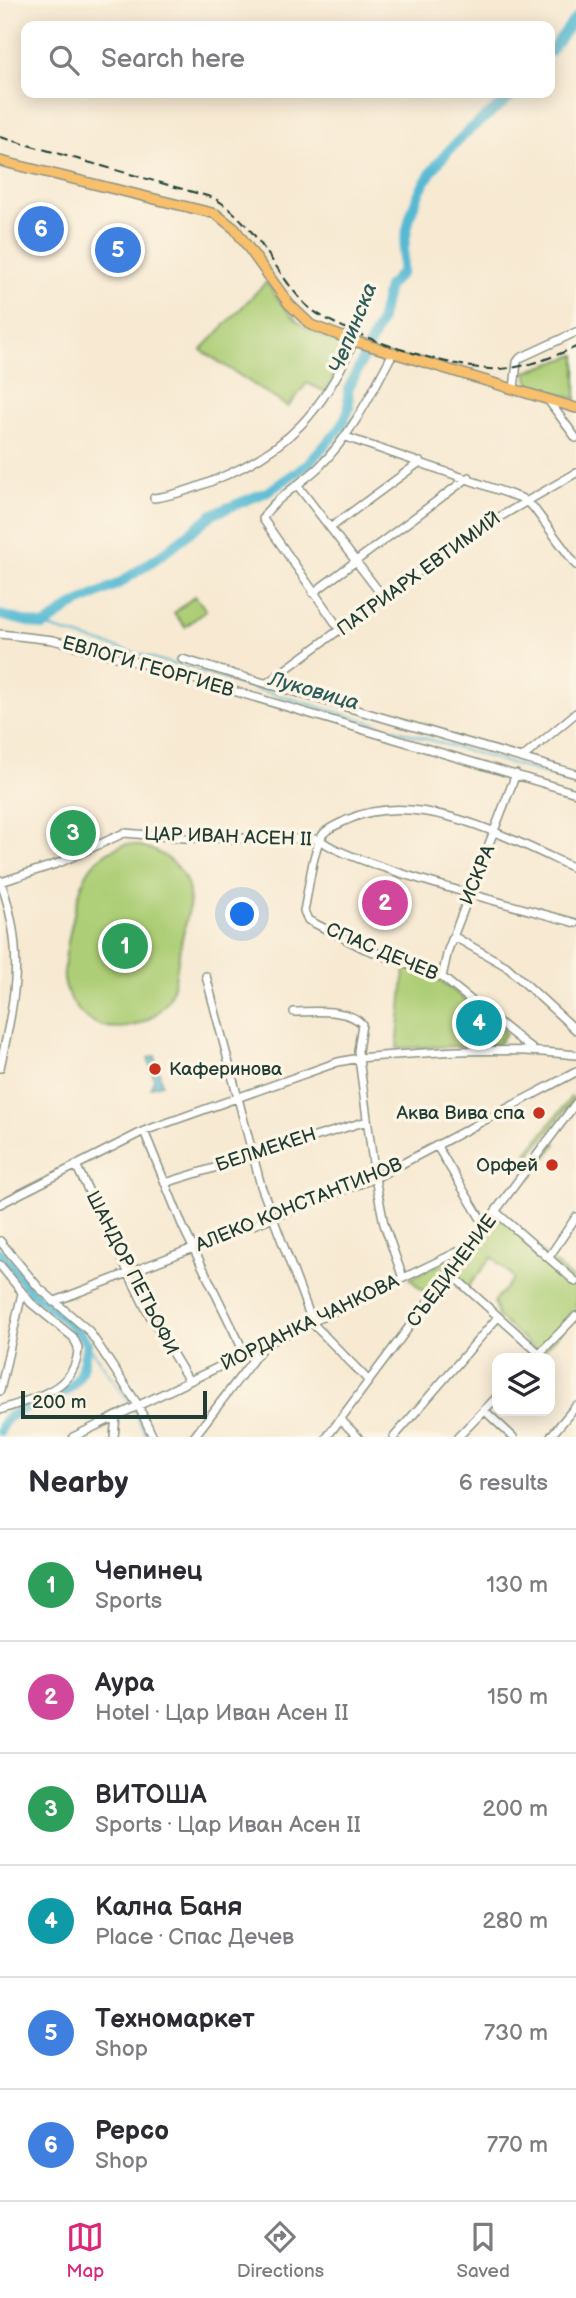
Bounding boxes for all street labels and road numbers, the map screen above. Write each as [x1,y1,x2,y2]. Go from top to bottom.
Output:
street label: ПАТРИАРХ ЕВТИМИЙ [333,507,505,641]
street label: ЕВЛОГИ ГЕОРГИЕВ [60,632,236,702]
street label: ЦАР ИВАН АСЕН II [144,823,312,851]
street label: ИСКРА [456,841,501,908]
street label: СПАС ДЕЧЕВ [323,918,441,986]
street label: БЕЛМЕКЕН [213,1123,319,1177]
street label: АЛЕКО КОНСТАНТИНОВ [191,1153,406,1257]
street label: ШАНДОР ПЕТЬОФИ [81,1187,183,1359]
street label: СЪЕДИНЕНИЕ [402,1210,502,1332]
street label: ЙОРДАНКА ЧАНКОВА [217,1270,403,1376]

